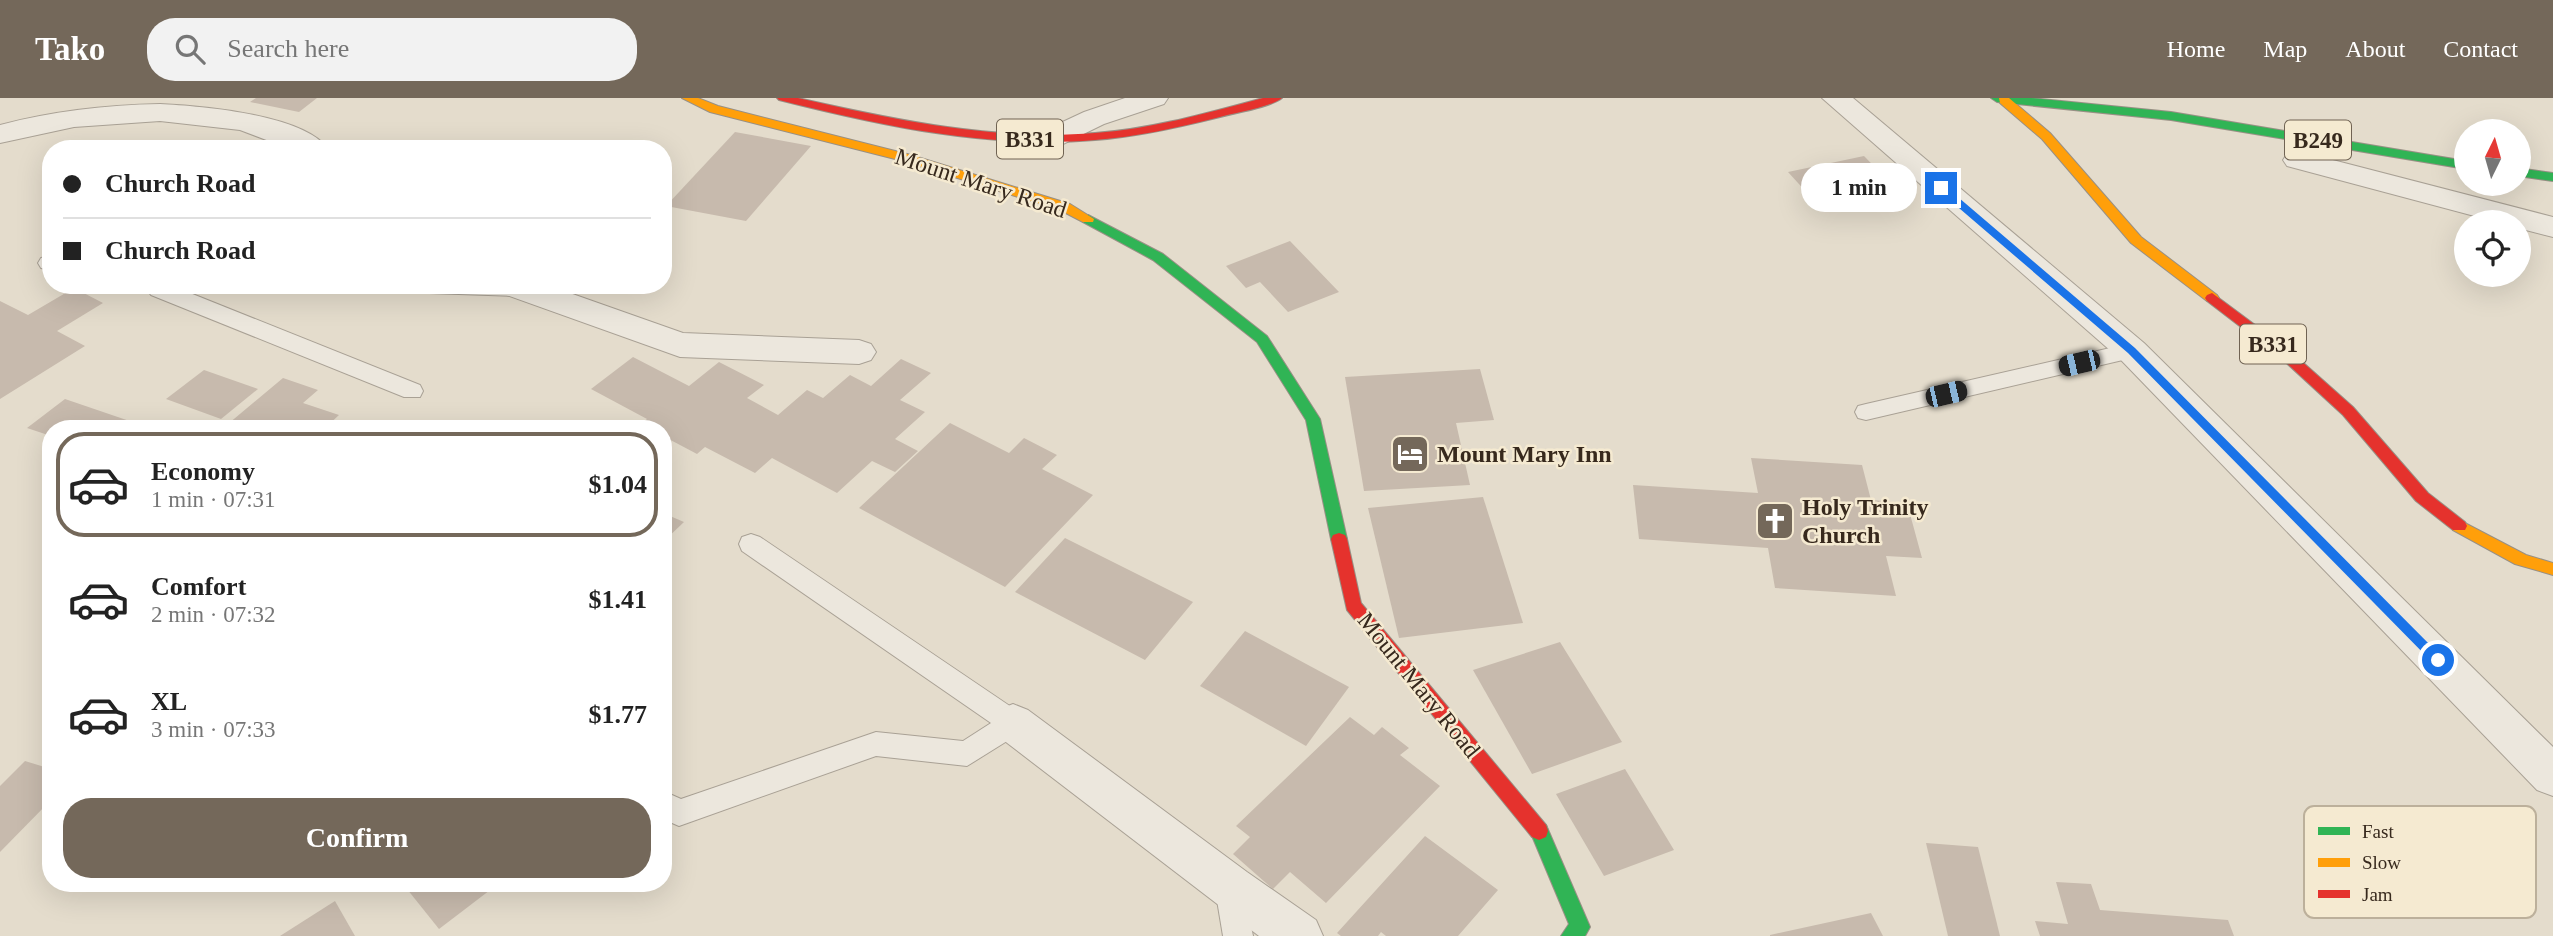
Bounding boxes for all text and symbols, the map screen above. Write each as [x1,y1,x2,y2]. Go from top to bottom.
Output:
search box [147,18,637,81]
icon: search [171,30,209,68]
text: Tako [35,31,105,67]
text: Search here [227,34,349,63]
text: Home [2167,36,2225,62]
text: Map [2263,36,2307,62]
text: About [2345,36,2405,62]
text: Contact [2443,36,2518,62]
north arrow [2454,119,2530,196]
map controls [2454,119,2531,287]
road number: B331 [997,120,1063,158]
road number: B249 [2285,120,2351,159]
street label: Mount Mary Road [892,143,1070,223]
callout: 1 min [1801,164,1916,212]
text: Church Road [105,169,256,198]
route end [1925,172,1957,204]
text: 1 min [1831,175,1887,200]
button: locate [2454,210,2531,287]
text: Church Road [105,236,256,265]
road number: B331 [2240,325,2306,364]
car [2057,348,2102,378]
car [1924,379,1969,409]
hotel icon: Mount Mary Inn [1389,433,1431,475]
place label: Mount Mary Inn [1437,441,1612,467]
icon: car [67,453,130,516]
text: Economy [151,457,255,486]
text: $1.04 [589,470,647,499]
text: 1 min · 07:31 [151,487,276,512]
place label: Holy Trinity Church [1802,494,1928,548]
church icon: Holy Trinity Church [1754,500,1796,542]
icon: car [67,568,130,631]
text: Comfort [151,572,246,601]
text: $1.41 [589,585,647,614]
text: 2 min · 07:32 [151,602,276,627]
street label: Mount Mary Road [1353,607,1485,763]
route start [2422,644,2454,676]
icon: car [67,683,130,746]
text: XL [151,687,187,716]
text: $1.77 [589,700,647,729]
text: 3 min · 07:33 [151,717,276,742]
button: Confirm [63,798,651,878]
legend [2304,806,2536,918]
text: Fast [2362,821,2394,842]
text: Slow [2362,852,2401,873]
text: Jam [2362,884,2393,905]

